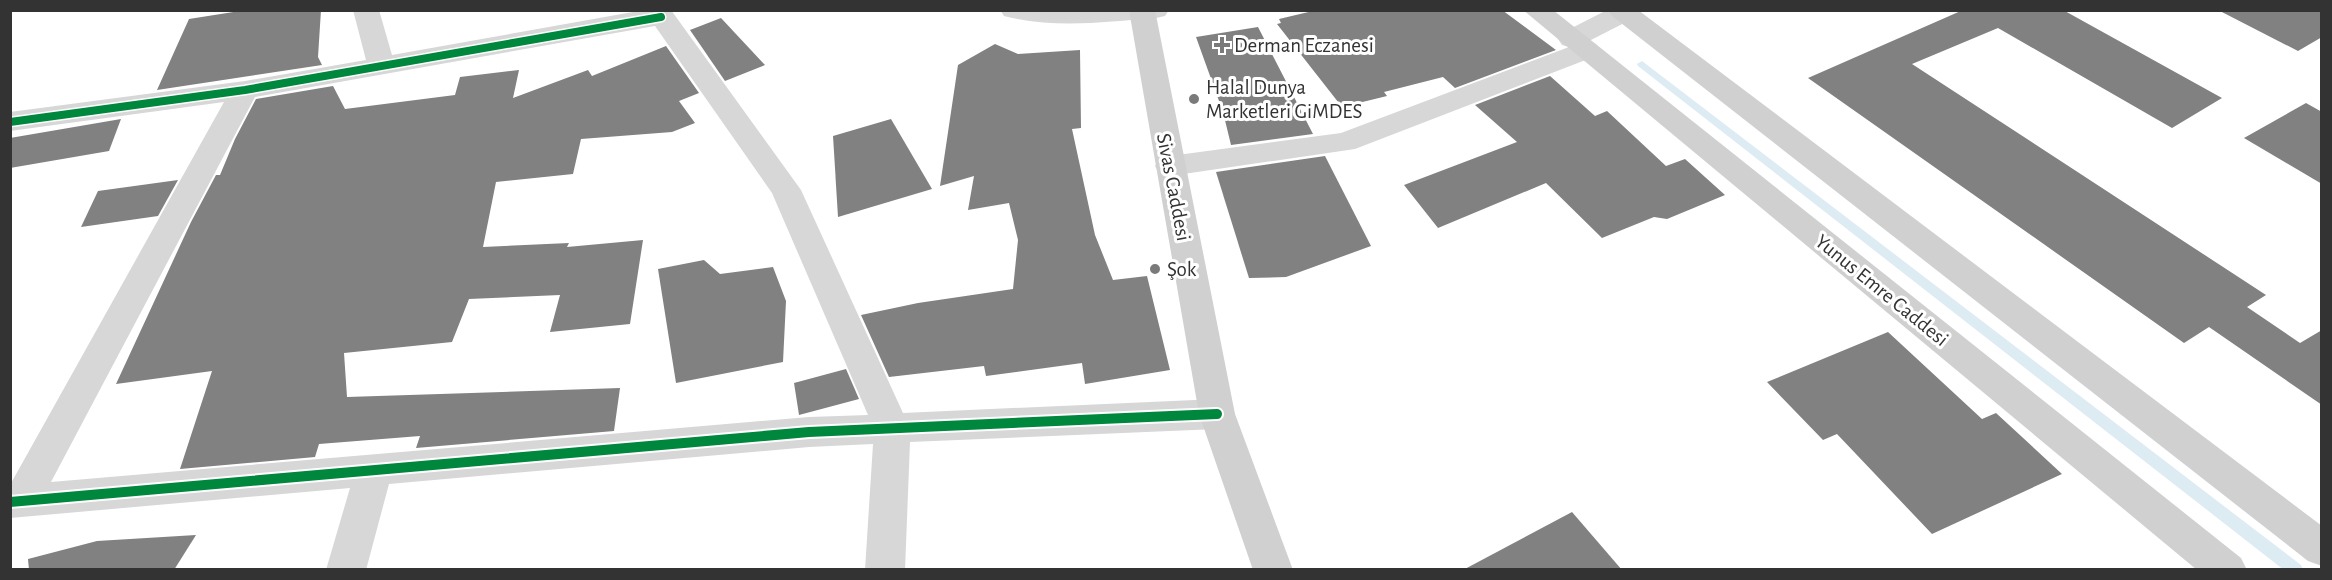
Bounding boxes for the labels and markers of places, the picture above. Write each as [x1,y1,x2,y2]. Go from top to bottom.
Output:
place label: Derman Eczanesi [1234,35,1374,56]
marker: Derman Eczanesi [1215,38,1229,52]
place label: Halal Dunya Marketleri GiMDES [1206,77,1362,122]
marker: Halal Dunya Marketleri GiMDES [1187,92,1201,106]
place label: Şok [1167,259,1197,280]
marker: Şok [1148,262,1162,276]

